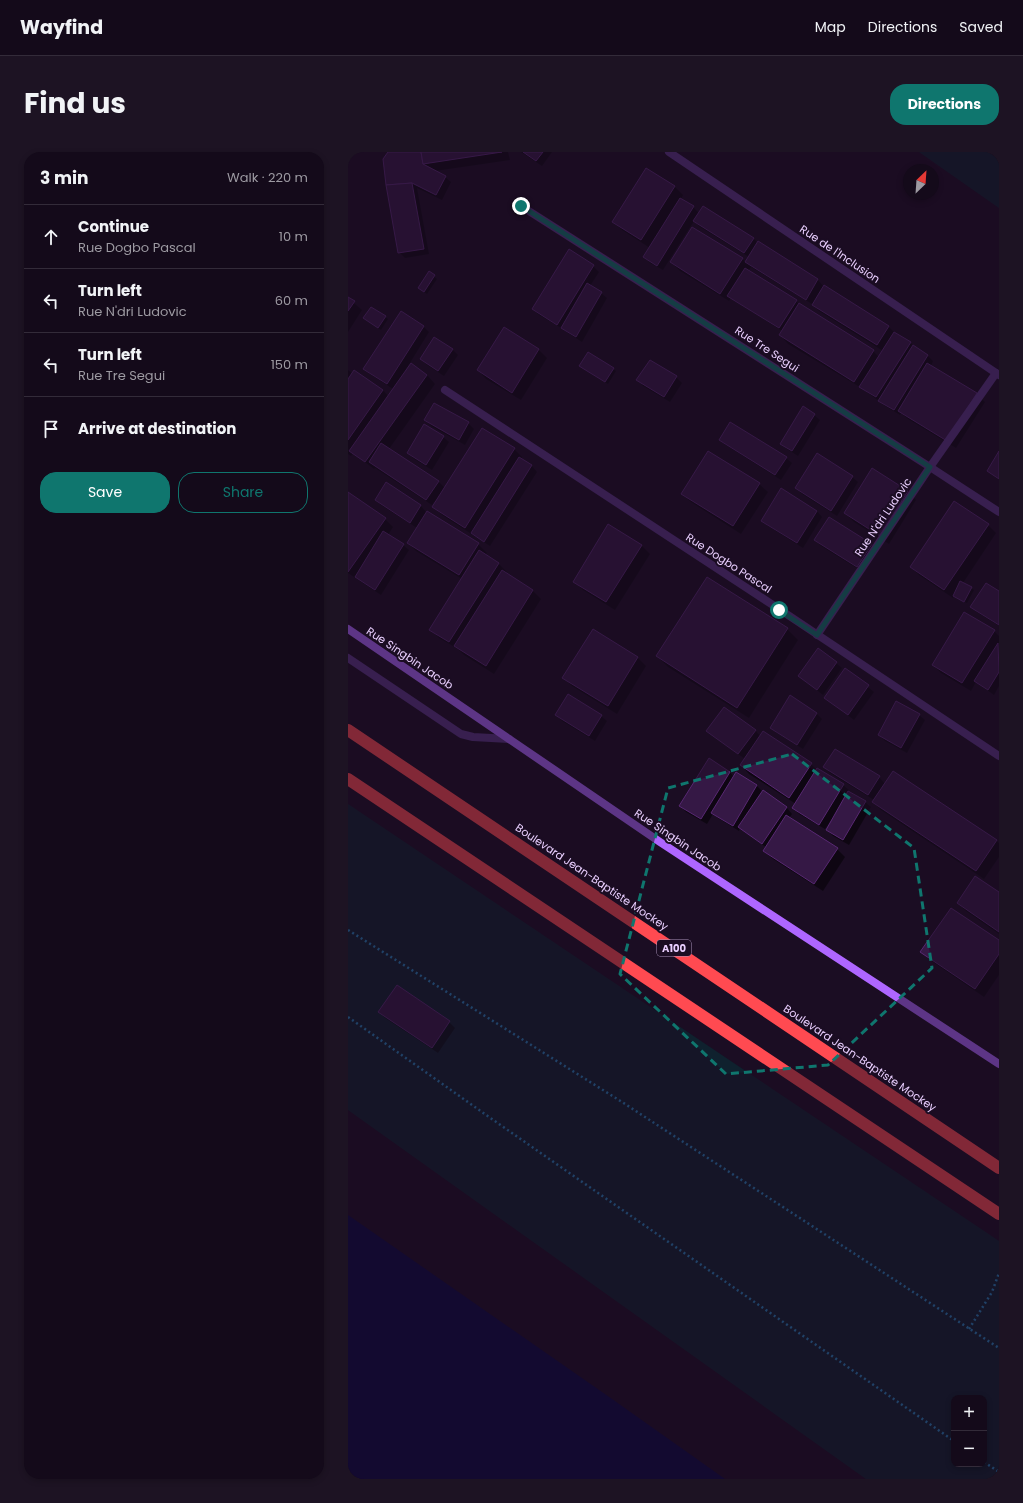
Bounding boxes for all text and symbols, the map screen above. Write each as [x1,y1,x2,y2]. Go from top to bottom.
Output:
text: Wayfind [20,14,103,41]
text: Map [815,17,846,37]
text: Directions [868,17,937,37]
text: Saved [959,17,1003,37]
text: Find us [24,84,126,123]
button: Directions [890,84,999,125]
north arrow [903,164,939,200]
text: 3 min [40,166,88,190]
text: Walk · 220 m [227,168,308,187]
route end [512,197,530,215]
text: Continue [78,216,149,237]
street label: Rue de l'Inclusion [797,221,883,287]
icon: ahead [40,226,62,248]
text: 10 m [279,227,308,246]
text: Rue Dogbo Pascal [78,238,196,257]
text: Turn left [78,280,142,301]
icon: left [40,290,62,312]
text: 60 m [275,291,308,310]
text: Rue N'dri Ludovic [78,302,187,321]
street label: Rue Tre Segui [732,322,803,376]
text: Turn left [78,344,142,365]
icon: left [40,354,62,376]
text: 150 m [271,355,308,374]
text: Rue Tre Segui [78,366,165,385]
icon: arrive [40,418,62,440]
text: Arrive at destination [78,418,236,439]
button: Save [40,472,170,513]
button: Share [178,472,308,513]
street label: Rue N'dri Ludovic [851,474,916,560]
street label: Rue Dogbo Pascal [683,529,775,597]
route start [770,601,788,619]
street label: Rue Singbin Jacob [363,623,457,693]
street label: Rue Singbin Jacob [631,805,725,875]
street label: Boulevard Jean-Baptiste Mockey [512,820,672,935]
road number: A100 [657,940,691,956]
street label: Boulevard Jean-Baptiste Mockey [780,1001,940,1116]
map controls [951,1395,987,1467]
button: + [951,1395,987,1431]
button: − [951,1431,987,1467]

